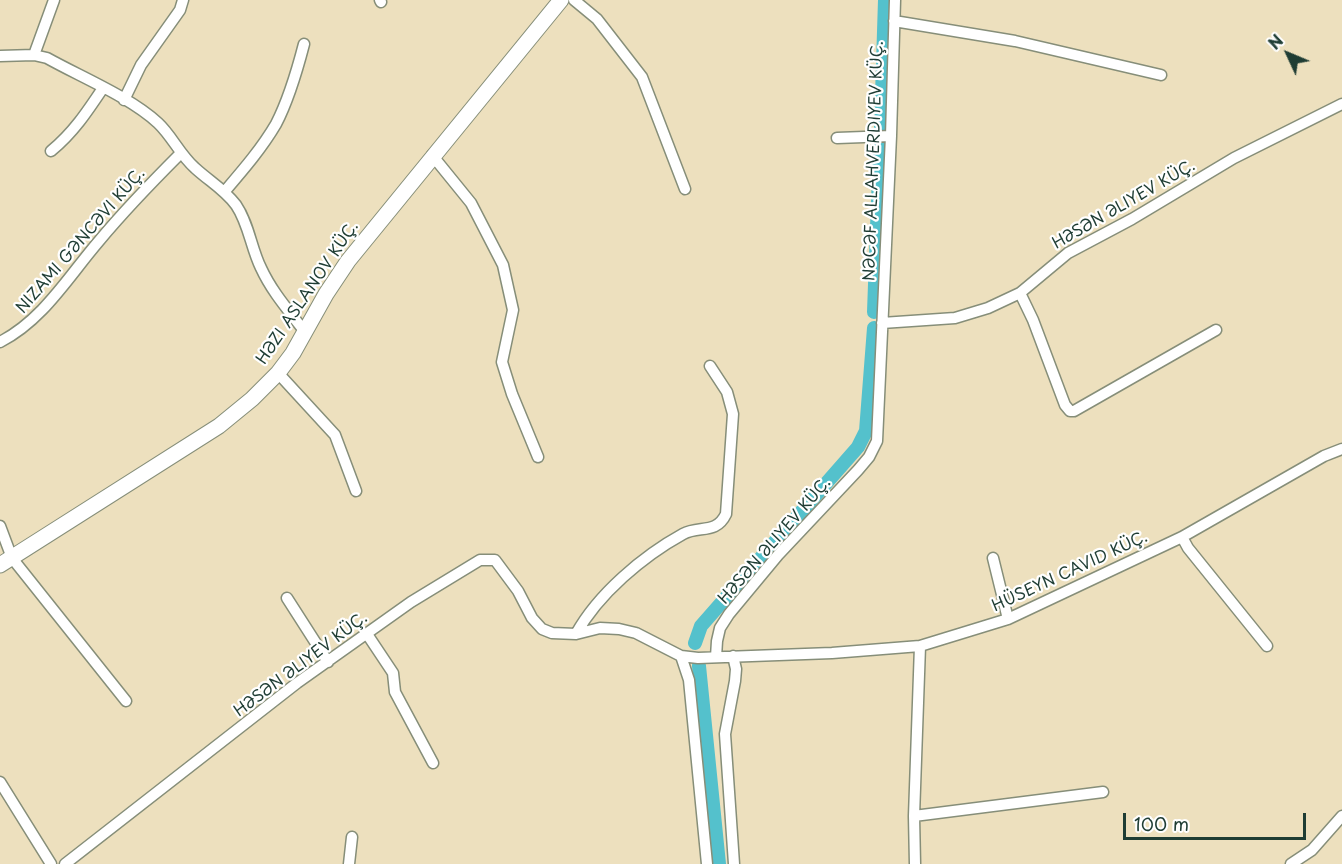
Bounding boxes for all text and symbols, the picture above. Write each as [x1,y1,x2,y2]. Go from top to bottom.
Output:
north arrow [1258,24,1318,84]
text: N [1262,29,1288,54]
street label: NƏCƏF ALLAHVERDIYEV KÜÇ. [860,41,888,281]
street label: HƏSƏN ƏLIYEV KÜÇ. [1049,156,1199,254]
street label: NIZAMI GƏNCƏVI KÜÇ. [13,164,149,318]
street label: HƏZI ASLANOV KÜÇ. [253,218,363,368]
street label: HƏSƏN ƏLIYEV KÜÇ. [715,474,835,608]
street label: HÜSEYN CAVID KÜÇ. [989,528,1151,616]
street label: HƏSƏN ƏLIYEV KÜÇ. [231,609,371,721]
scale bar [1126,801,1309,839]
text: 100 m [1134,810,1189,837]

